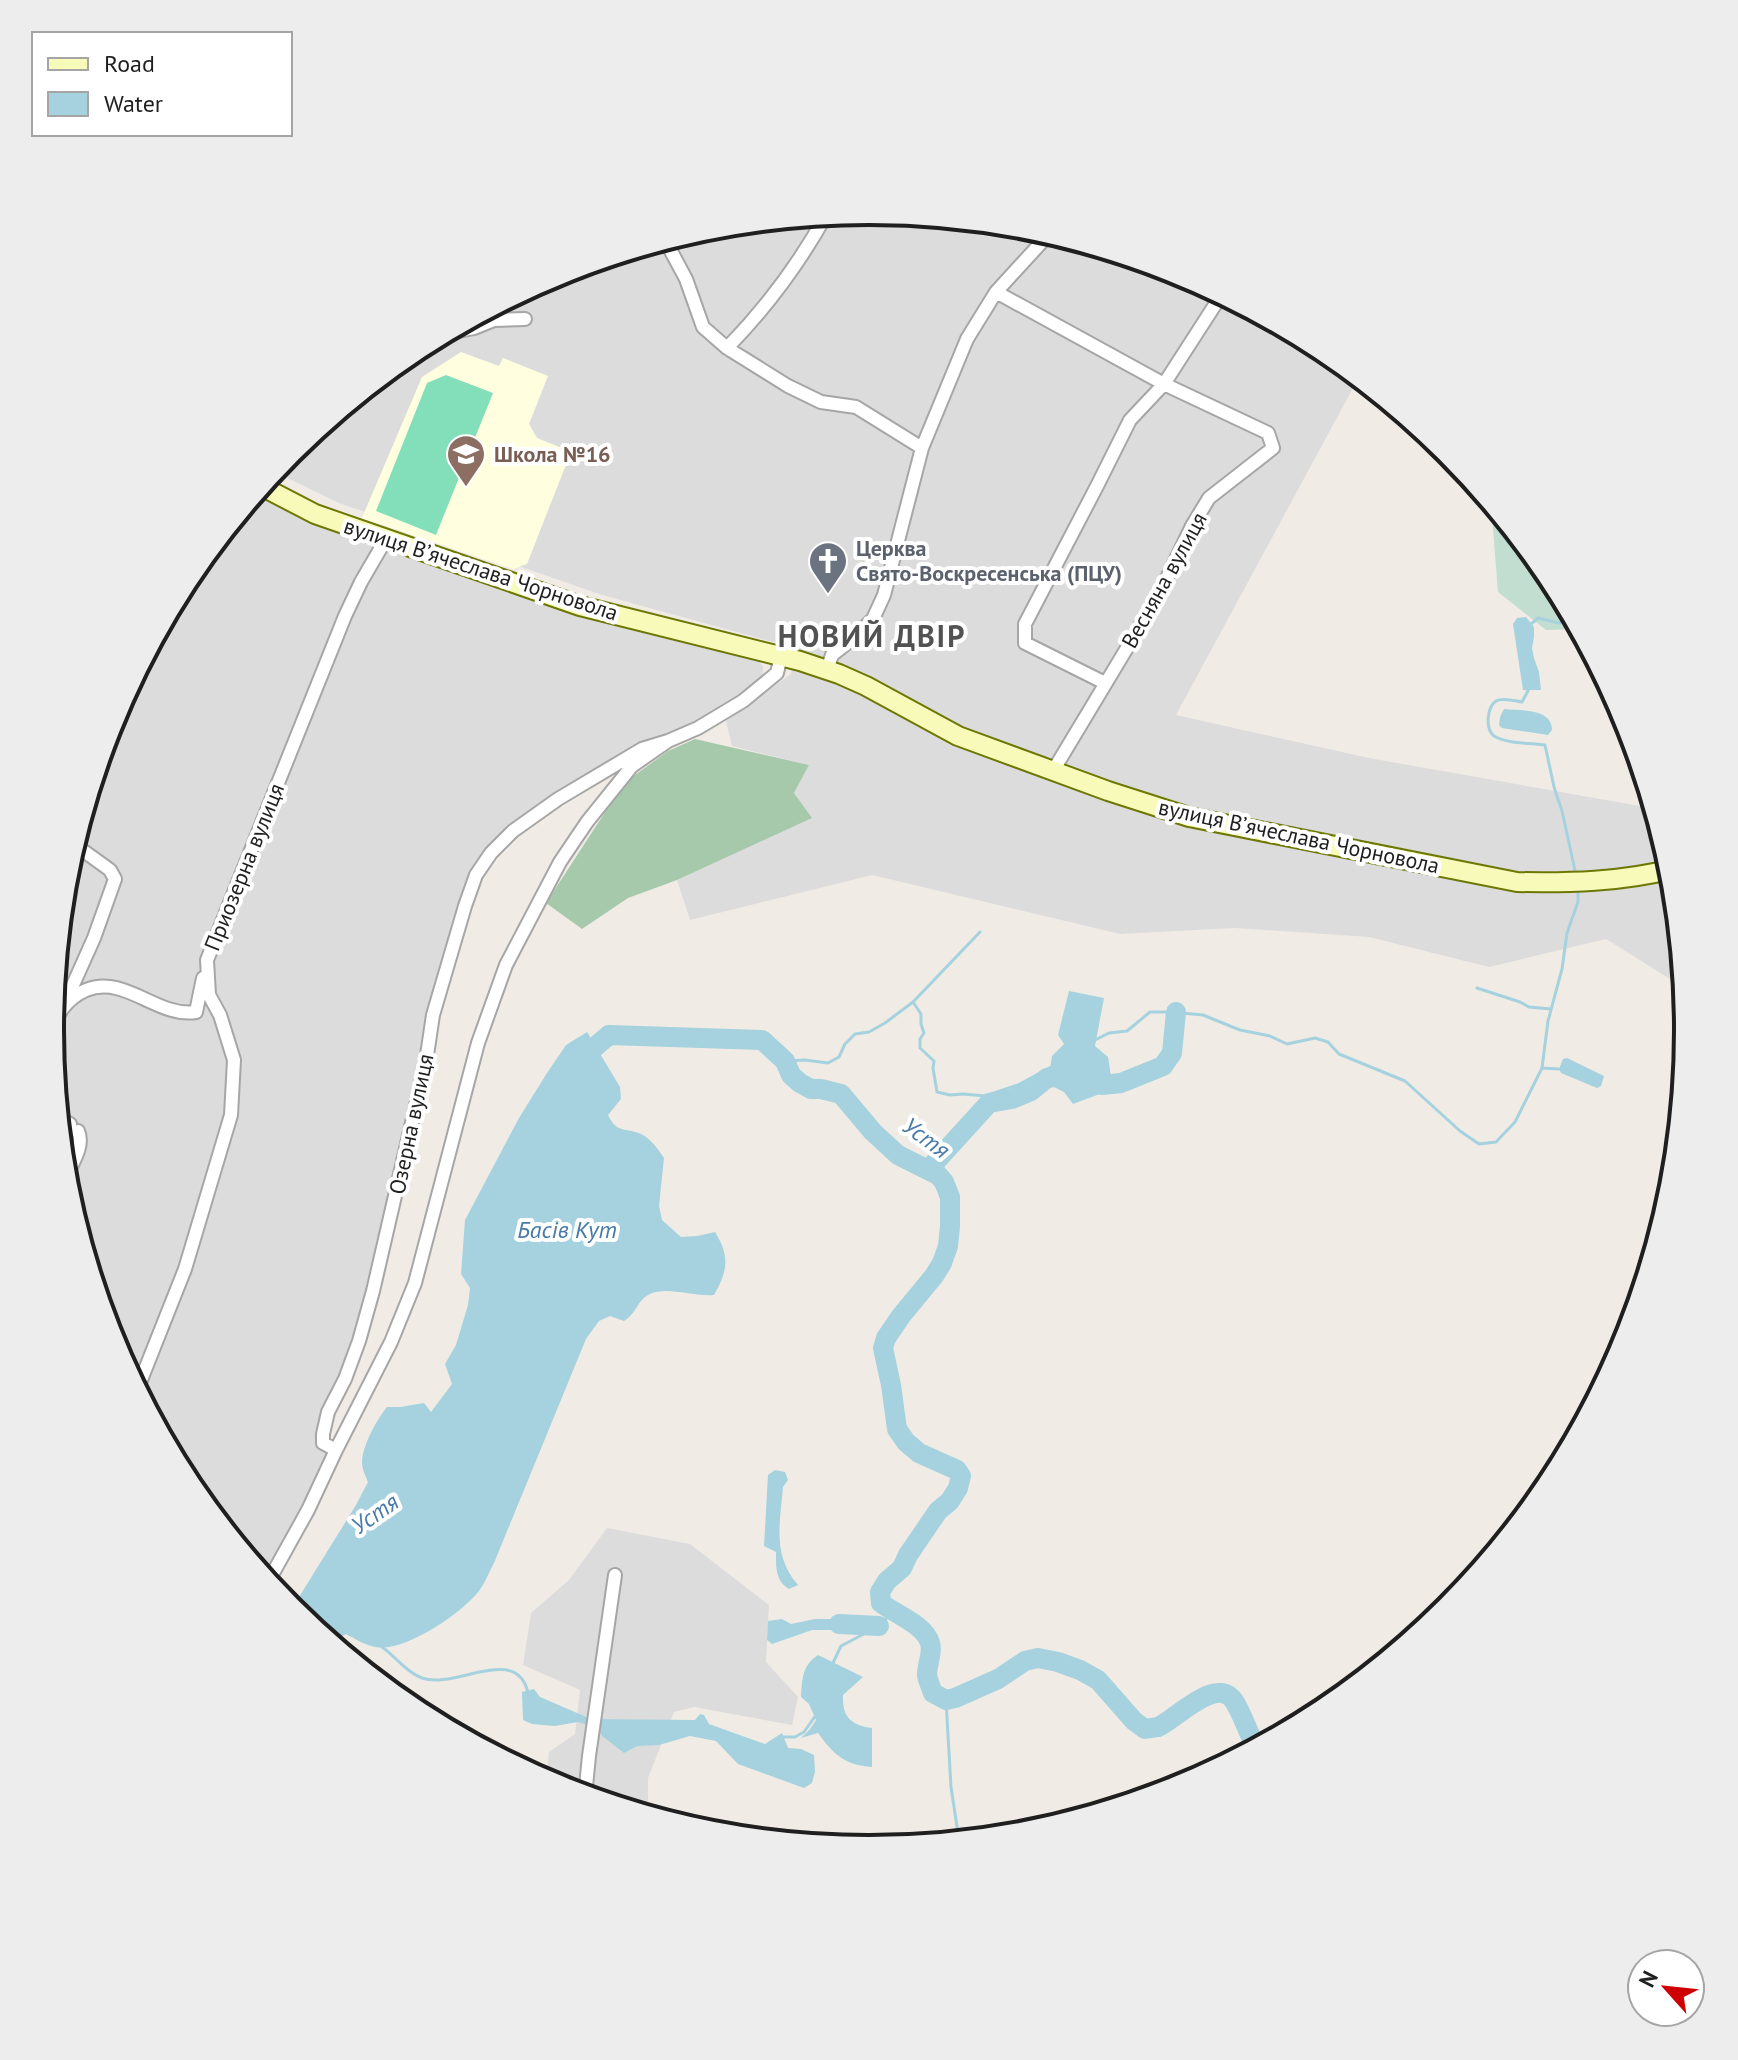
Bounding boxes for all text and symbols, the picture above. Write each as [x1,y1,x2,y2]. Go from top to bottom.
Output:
legend [32,32,292,136]
text: Road [104,48,155,79]
text: Water [104,88,163,119]
school or university icon: Школа №16 [445,433,487,488]
place label: Школа №16 [494,440,611,468]
street label: Весняна вулиця [1115,507,1213,653]
street label: вулиця Вʼячеслава Чорновола [340,511,622,627]
place label: Церква Свято-Воскресенська (ПЦУ) [856,534,1122,587]
church icon: Церква Свято-Воскресенська (ПЦУ) [807,540,849,595]
district label: НОВИЙ ДВІР [778,616,966,655]
street label: Приозерна вулиця [198,779,290,955]
street label: вулиця Вʼячеслава Чорновола [1156,793,1442,879]
street label: Озерна вулиця [382,1051,440,1197]
water label: Устя [896,1110,956,1165]
water label: Басів Кут [517,1214,617,1245]
water label: Устя [345,1486,405,1541]
north arrow [1626,1948,1706,2028]
text: N [1632,1966,1664,1992]

